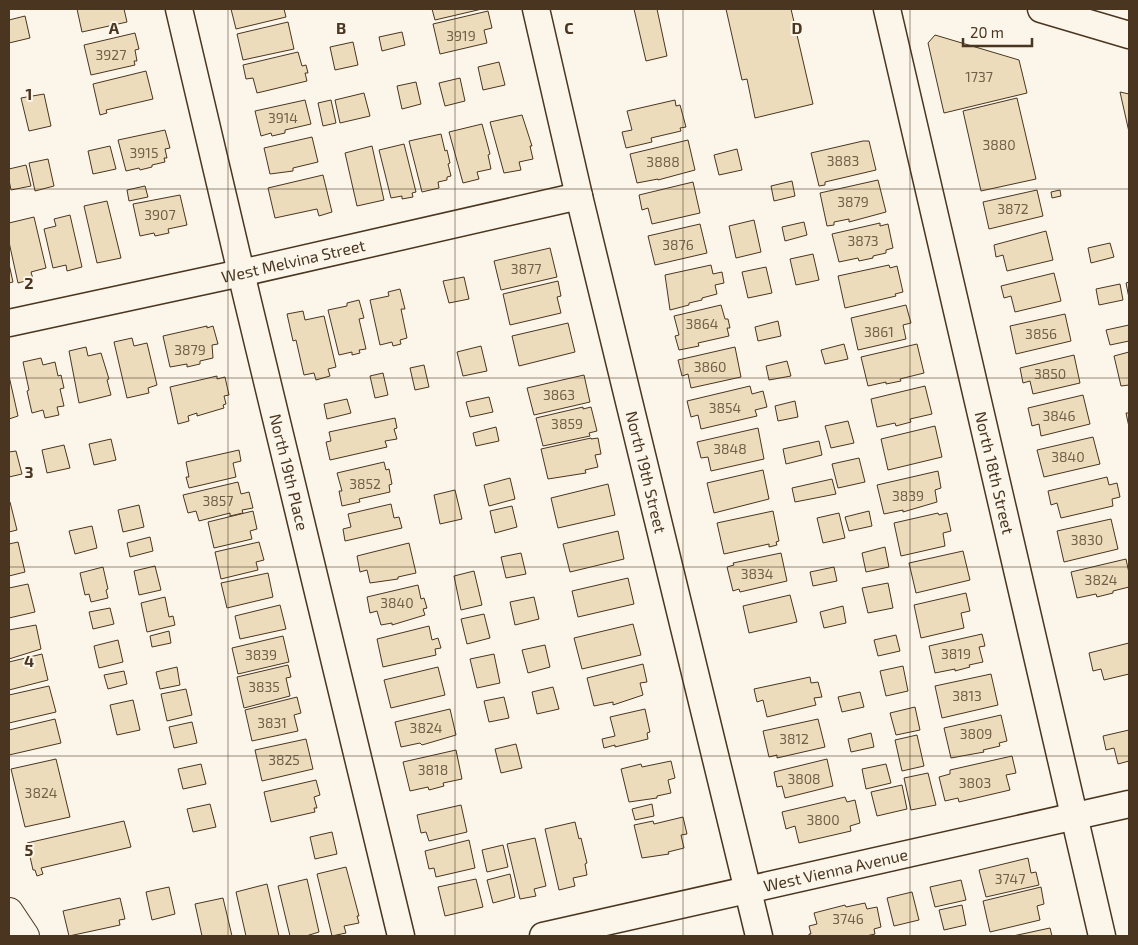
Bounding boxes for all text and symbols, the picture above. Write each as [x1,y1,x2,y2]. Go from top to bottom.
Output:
scale bar [963,15,1032,47]
text: A [109,18,120,37]
text: B [336,18,346,37]
text: C [564,18,574,37]
text: D [792,18,803,37]
text: 20 m [970,23,1004,41]
house number: 3919 [446,27,476,44]
house number: 3927 [96,46,126,63]
house number: 1737 [965,68,993,85]
text: 1 [26,84,32,103]
house number: 3914 [268,109,298,126]
house number: 3880 [982,136,1016,153]
house number: 3915 [130,144,158,161]
house number: 3883 [827,152,859,169]
house number: 3888 [646,153,680,170]
house number: 3879 [837,193,869,210]
house number: 3872 [997,200,1029,217]
house number: 3907 [144,206,176,223]
house number: 3873 [847,232,879,249]
street label: West Melvina Street [220,235,367,286]
house number: 3876 [662,236,694,253]
house number: 3877 [511,260,541,277]
text: 2 [24,273,34,292]
house number: 3864 [686,315,718,332]
house number: 3861 [864,323,894,340]
house number: 3856 [1025,325,1057,342]
house number: 3879 [174,341,206,358]
house number: 3860 [694,358,726,375]
house number: 3850 [1034,365,1066,382]
house number: 3863 [543,386,575,403]
house number: 3854 [709,399,741,416]
house number: 3846 [1043,407,1075,424]
street label: North 19th Street [623,409,671,535]
street label: North 18th Street [972,409,1018,536]
street label: North 19th Place [266,412,313,532]
house number: 3859 [551,415,583,432]
house number: 3848 [713,440,747,457]
house number: 3840 [1051,448,1085,465]
text: 3 [24,462,34,481]
house number: 3852 [349,475,381,492]
house number: 3839 [892,487,924,504]
house number: 3857 [203,492,233,509]
house number: 3830 [1071,531,1103,548]
house number: 3834 [741,565,773,582]
house number: 3824 [1085,571,1117,588]
house number: 3840 [380,594,414,611]
house number: 3819 [941,645,971,662]
house number: 3839 [245,646,277,663]
text: 4 [24,651,34,670]
house number: 3835 [248,678,280,695]
house number: 3813 [952,687,982,704]
house number: 3831 [257,714,287,731]
house number: 3824 [410,719,442,736]
house number: 3809 [960,725,992,742]
house number: 3812 [779,730,809,747]
house number: 3825 [268,751,300,768]
house number: 3818 [418,761,448,778]
house number: 3808 [787,770,821,787]
house number: 3803 [959,774,991,791]
house number: 3824 [25,784,57,801]
house number: 3800 [806,811,840,828]
text: 5 [25,840,34,859]
street label: West Vienna Avenue [762,844,910,895]
house number: 3747 [995,870,1025,887]
house number: 3746 [832,910,864,927]

